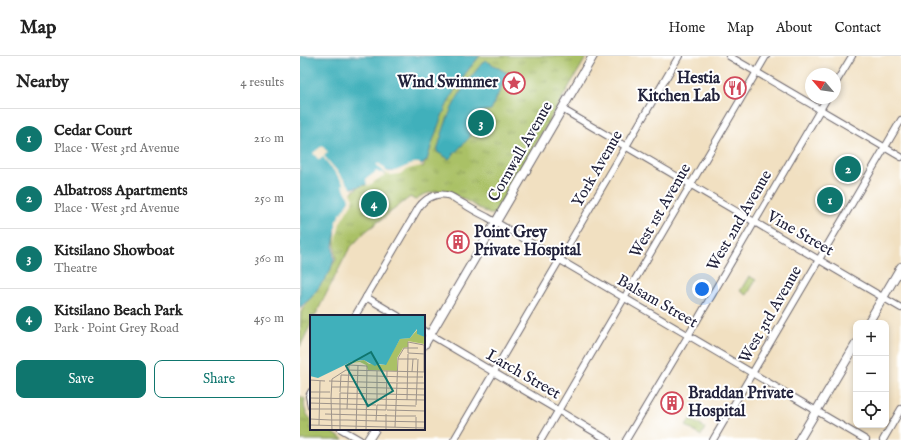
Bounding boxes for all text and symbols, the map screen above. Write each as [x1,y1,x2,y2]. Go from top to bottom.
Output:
text: Map [20,16,56,40]
text: Home [669,19,705,37]
text: Map [727,19,754,37]
text: About [776,19,812,37]
text: Contact [834,19,881,37]
north arrow [805,68,841,104]
place label: Hestia Kitchen Lab [637,69,721,107]
place icon: Wind Swimmer [501,70,527,96]
text: Nearby [16,72,69,93]
place label: Wind Swimmer [396,73,498,93]
text: 4 results [240,74,284,91]
restaurant icon: Hestia Kitchen Lab [722,75,748,101]
street label: Cornwall Avenue [484,98,558,206]
pin: 3 [468,108,494,138]
text: Cedar Court [54,121,132,140]
street label: York Avenue [568,127,628,211]
text: 1 [27,130,31,147]
text: 210 m [254,130,284,147]
text: Place · West 3rd Avenue [54,140,180,157]
pin: 2 [835,154,861,184]
street label: West 1st Avenue [626,160,696,262]
street label: West 2nd Avenue [703,167,777,275]
text: Albatross Apartments [54,181,188,200]
pin: 1 [817,185,843,215]
pin: 4 [361,189,387,219]
text: 2 [26,190,32,207]
text: 250 m [254,190,284,207]
text: Place · West 3rd Avenue [54,200,180,217]
street label: Vine Street [762,206,837,261]
place label: Point Grey Private Hospital [474,223,582,261]
building icon: Point Grey Private Hospital [445,229,471,255]
text: Kitsilano Showboat [54,241,174,260]
text: 3 [27,250,31,267]
text: 360 m [254,250,284,267]
text: Theatre [54,260,97,277]
street label: West 3rd Avenue [735,263,807,367]
street label: Balsam Street [613,271,701,333]
your location [692,279,712,299]
text: Kitsilano Beach Park [54,301,183,320]
text: 4 [26,310,32,327]
text: 450 m [254,310,284,327]
inset map [310,315,425,430]
text: Park · Point Grey Road [54,320,179,337]
map controls [853,320,889,428]
button: + [853,320,889,356]
street label: Larch Street [482,346,564,405]
button: − [853,356,889,392]
button: Save [16,360,146,398]
button: Share [154,360,284,398]
place label: Braddan Private Hospital [688,384,794,422]
building icon: Braddan Private Hospital [659,390,685,416]
button: locate [853,392,889,428]

